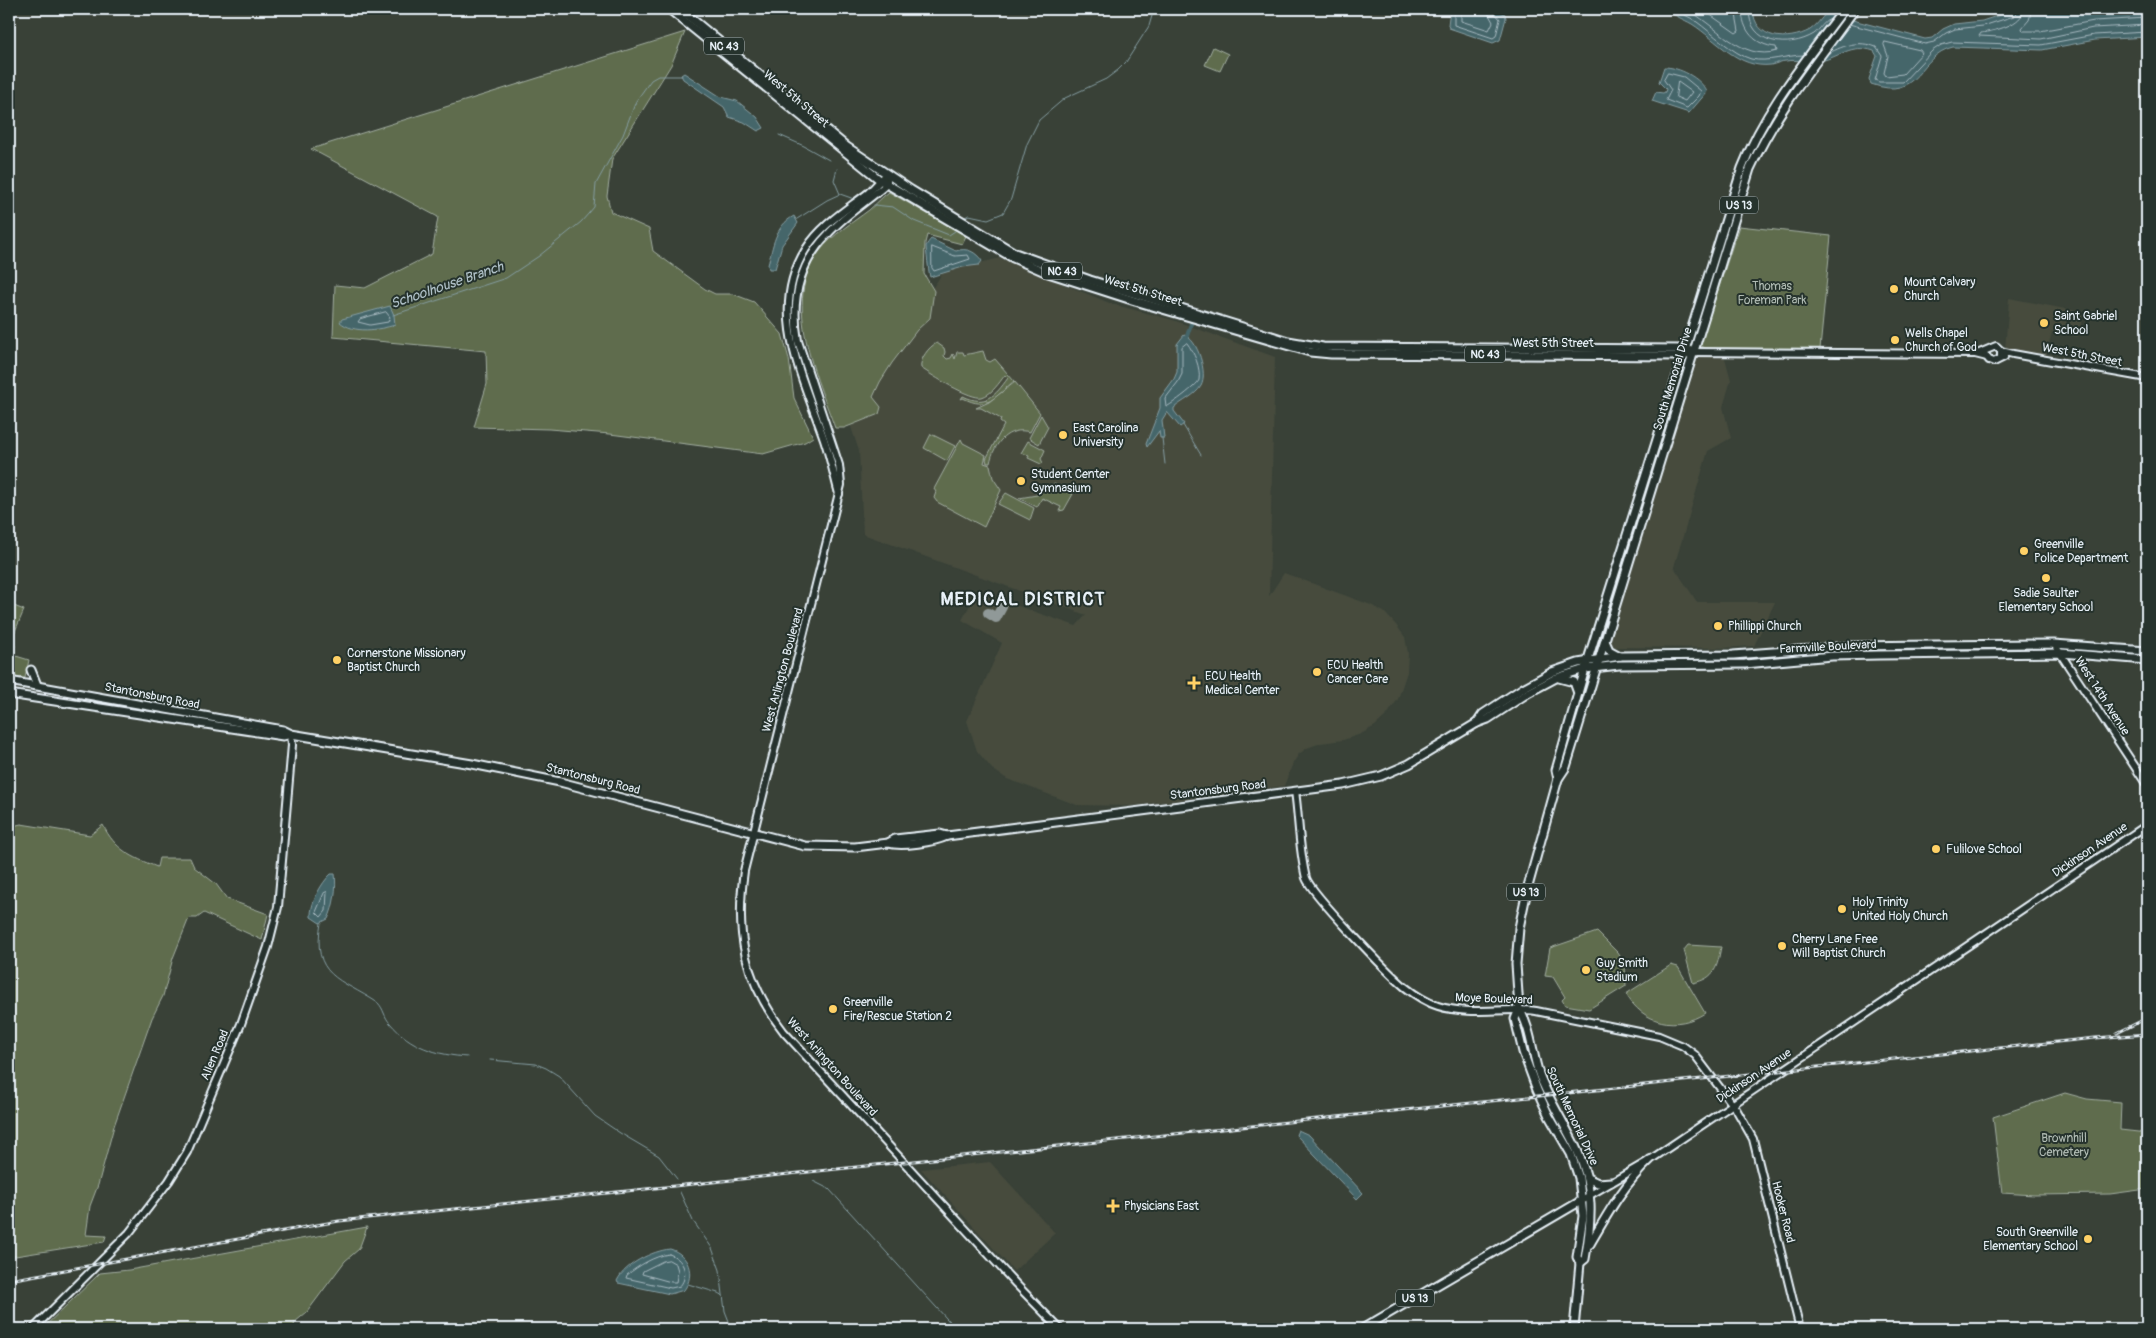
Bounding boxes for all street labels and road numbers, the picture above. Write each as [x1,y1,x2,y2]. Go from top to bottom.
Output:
road number: NC 43 [704,37,744,54]
street label: West 5th Street [760,67,832,131]
road number: US 13 [1720,196,1758,214]
road number: NC 43 [1042,262,1082,280]
street label: West 5th Street [1102,272,1184,310]
street label: South Memorial Drive [1650,325,1696,432]
street label: West 5th Street [1512,336,1594,351]
street label: West 5th Street [2041,340,2123,370]
road number: NC 43 [1465,346,1505,362]
street label: West Arlington Boulevard [759,606,807,734]
street label: Farmville Boulevard [1779,637,1877,657]
street label: West 14th Avenue [2071,654,2133,738]
street label: Stantonsburg Road [103,679,201,713]
street label: Stantonsburg Road [544,760,642,798]
street label: Stantonsburg Road [1169,777,1267,803]
street label: Dickinson Avenue [2050,819,2130,881]
road number: US 13 [1507,884,1545,900]
street label: Moye Boulevard [1455,990,1533,1008]
street label: West Arlington Boulevard [784,1014,881,1120]
street label: Allen Road [198,1027,232,1083]
street label: Dickinson Avenue [1714,1045,1794,1107]
street label: South Memorial Drive [1543,1064,1601,1168]
street label: Hooker Road [1768,1180,1798,1245]
road number: US 13 [1396,1290,1434,1306]

